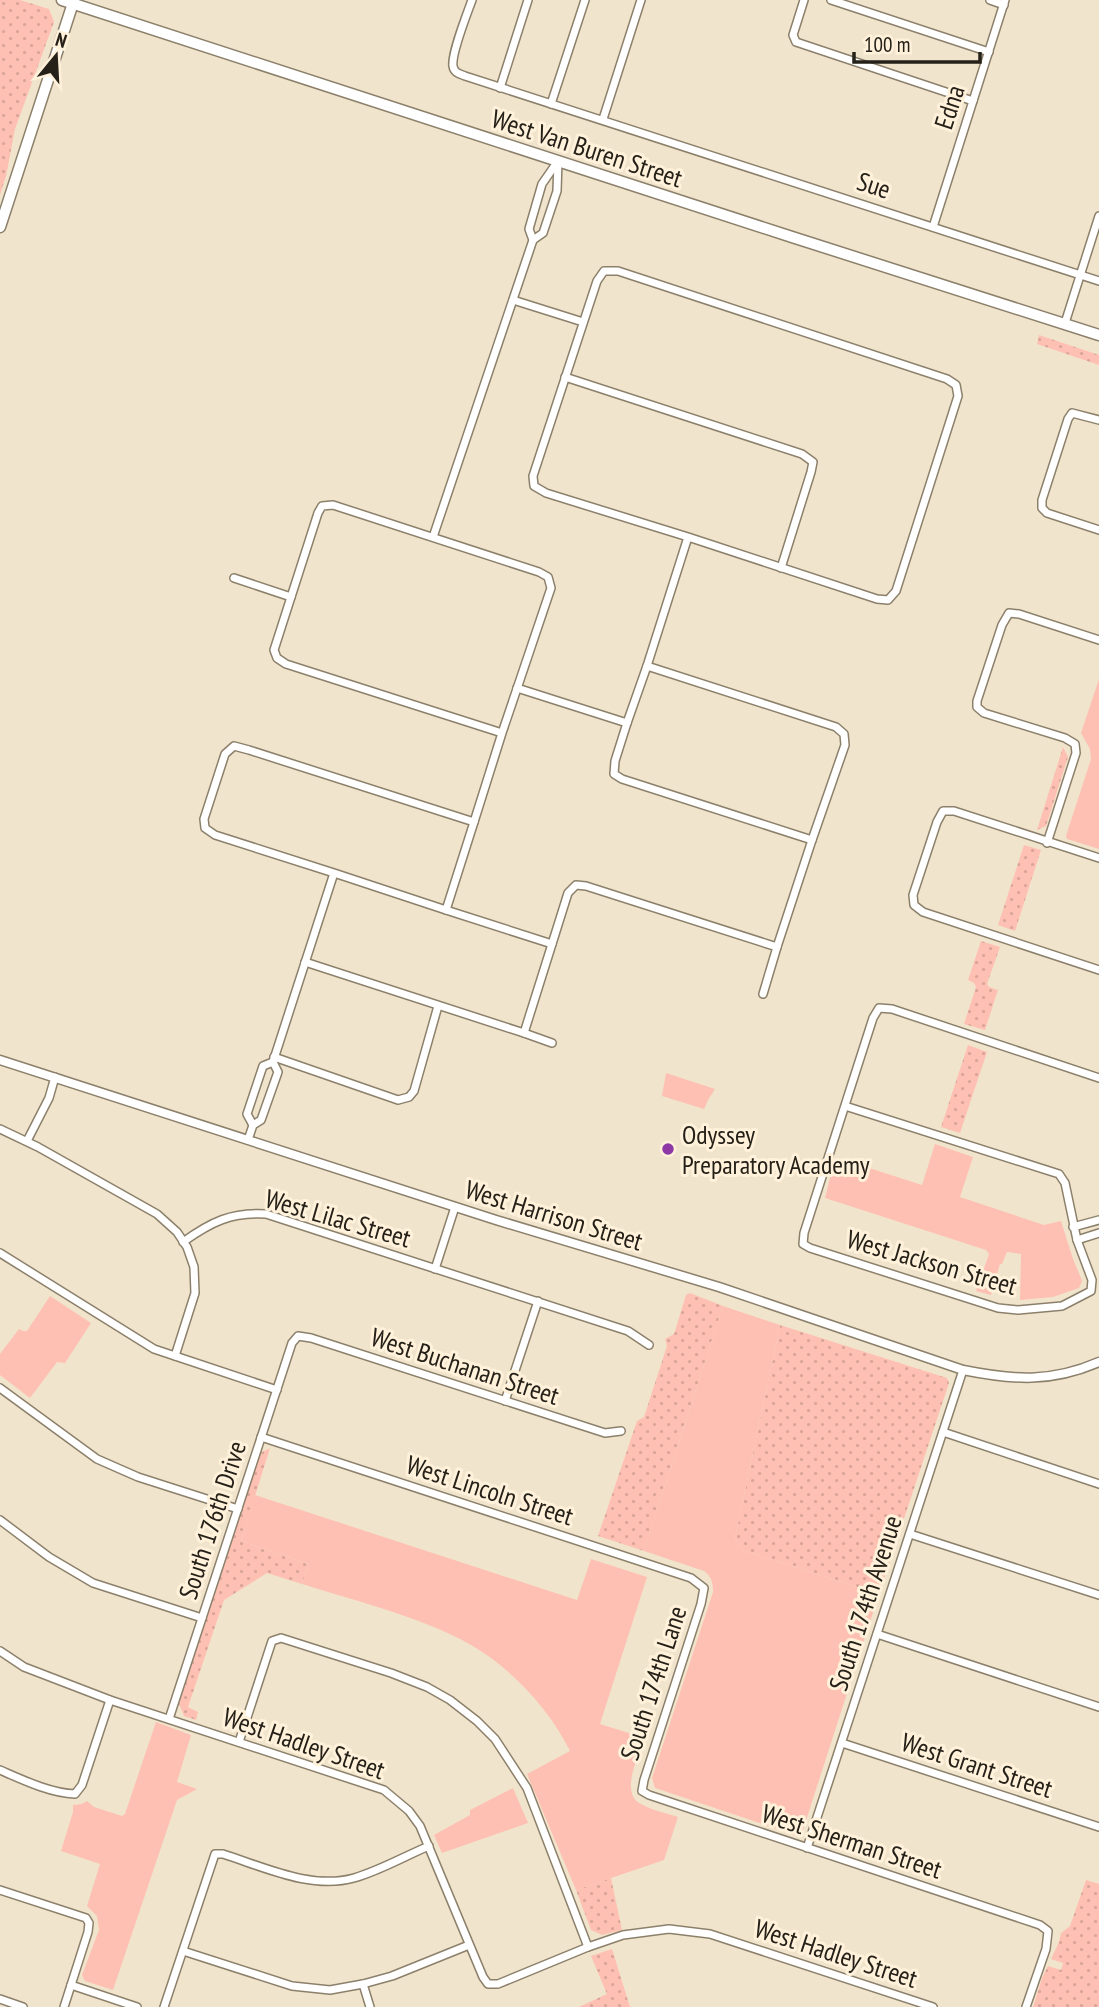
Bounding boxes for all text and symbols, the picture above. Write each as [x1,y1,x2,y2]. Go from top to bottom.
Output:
north arrow [21,21,91,91]
scale bar [854,21,980,65]
text: N [53,27,70,53]
text: 100 m [864,31,910,58]
street label: Edna [926,81,972,133]
street label: West Van Buren Street [487,102,687,194]
street label: Sue [853,164,895,206]
place label: Odyssey Preparatory Academy [682,1118,870,1181]
marker: Odyssey Preparatory Academy [660,1141,676,1157]
street label: West Harrison Street [461,1172,647,1258]
street label: West Lilac Street [261,1182,415,1254]
street label: West Jackson Street [843,1222,1021,1302]
street label: West Buchanan Street [367,1320,563,1412]
street label: South 176th Drive [171,1437,253,1603]
street label: West Lincoln Street [402,1448,578,1532]
street label: South 174th Avenue [821,1511,909,1695]
street label: South 174th Lane [613,1602,693,1764]
street label: West Hadley Street [219,1700,389,1786]
street label: West Grant Street [897,1725,1057,1805]
street label: West Sherman Street [758,1796,946,1886]
street label: West Hadley Street [751,1911,921,1995]

